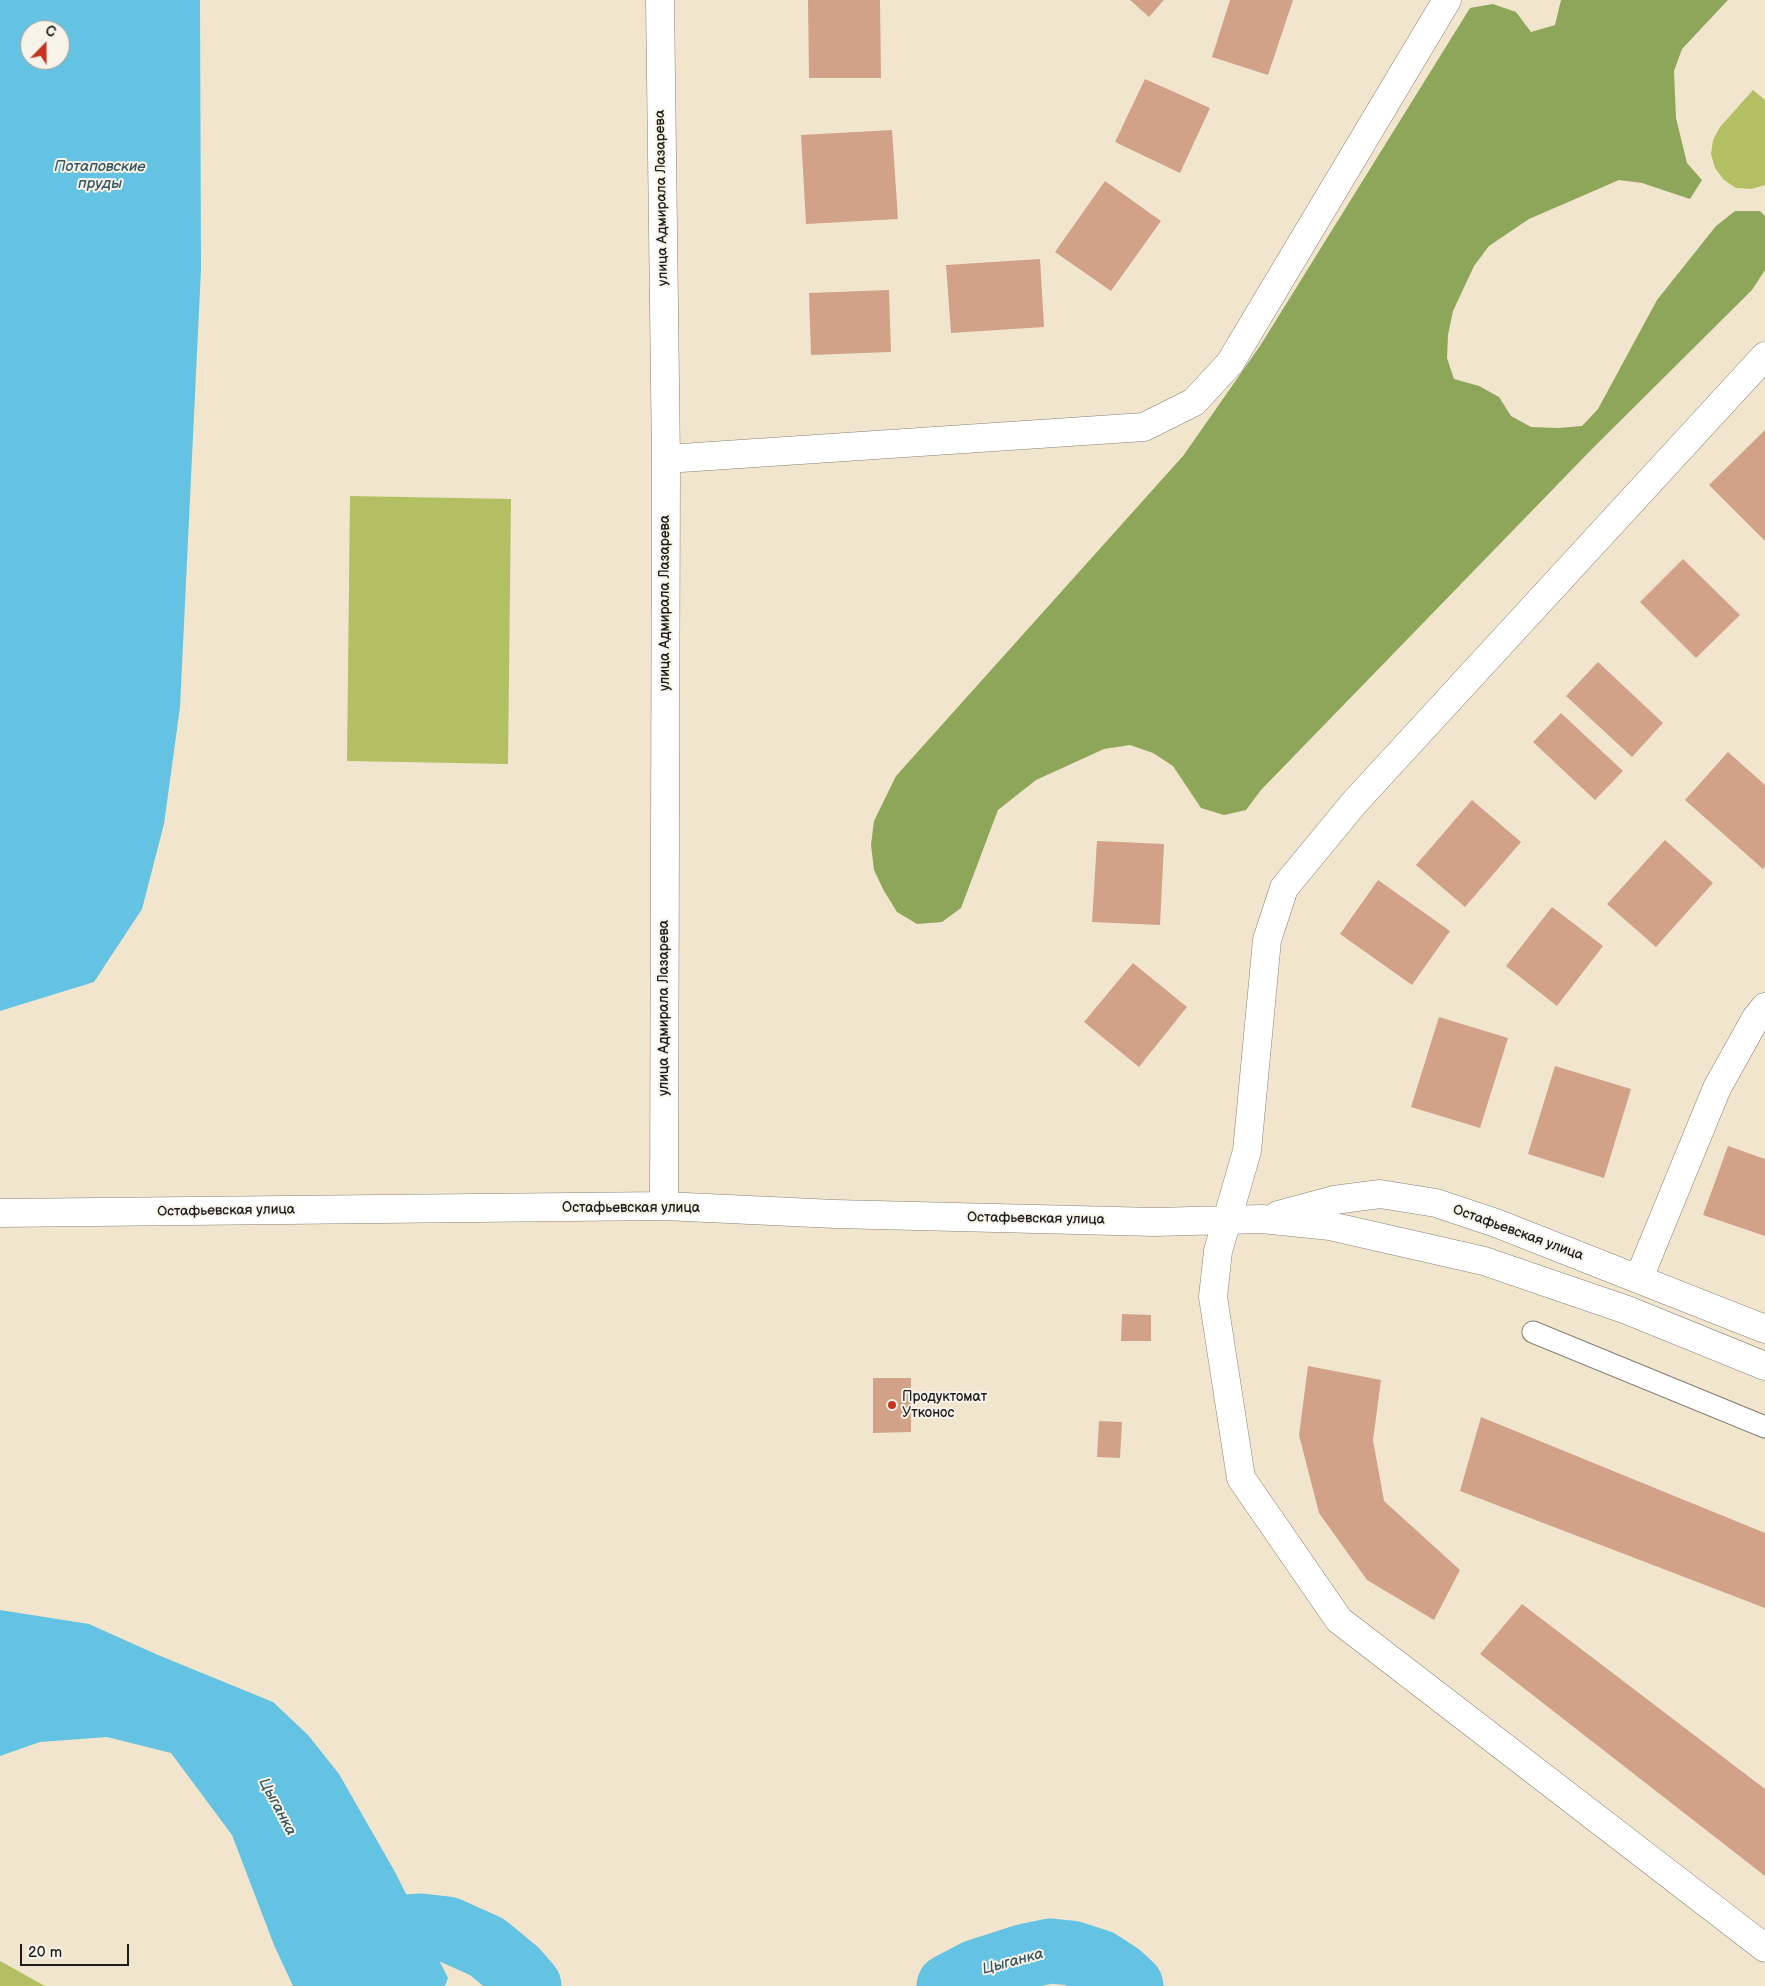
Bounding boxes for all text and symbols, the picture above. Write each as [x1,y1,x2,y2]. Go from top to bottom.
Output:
north arrow [20,20,70,70]
text: С [43,22,58,41]
street label: улица Адмирала Лазарева [652,110,672,286]
water label: Потаповские пруды [54,158,146,193]
street label: улица Адмирала Лазарева [657,515,673,691]
street label: улица Адмирала Лазарева [656,920,672,1096]
street label: Остафьевская улица [562,1200,700,1216]
street label: Остафьевская улица [157,1201,295,1221]
street label: Остафьевская улица [1450,1202,1586,1264]
street label: Остафьевская улица [967,1209,1105,1229]
place label: Продуктомат Утконос [902,1389,987,1421]
marker: Продуктомат Утконос [886,1399,898,1411]
water label: Цыганка [254,1775,300,1839]
scale bar [22,1934,131,1966]
text: 20 m [28,1943,62,1962]
water label: Цыганка [981,1945,1045,1979]

